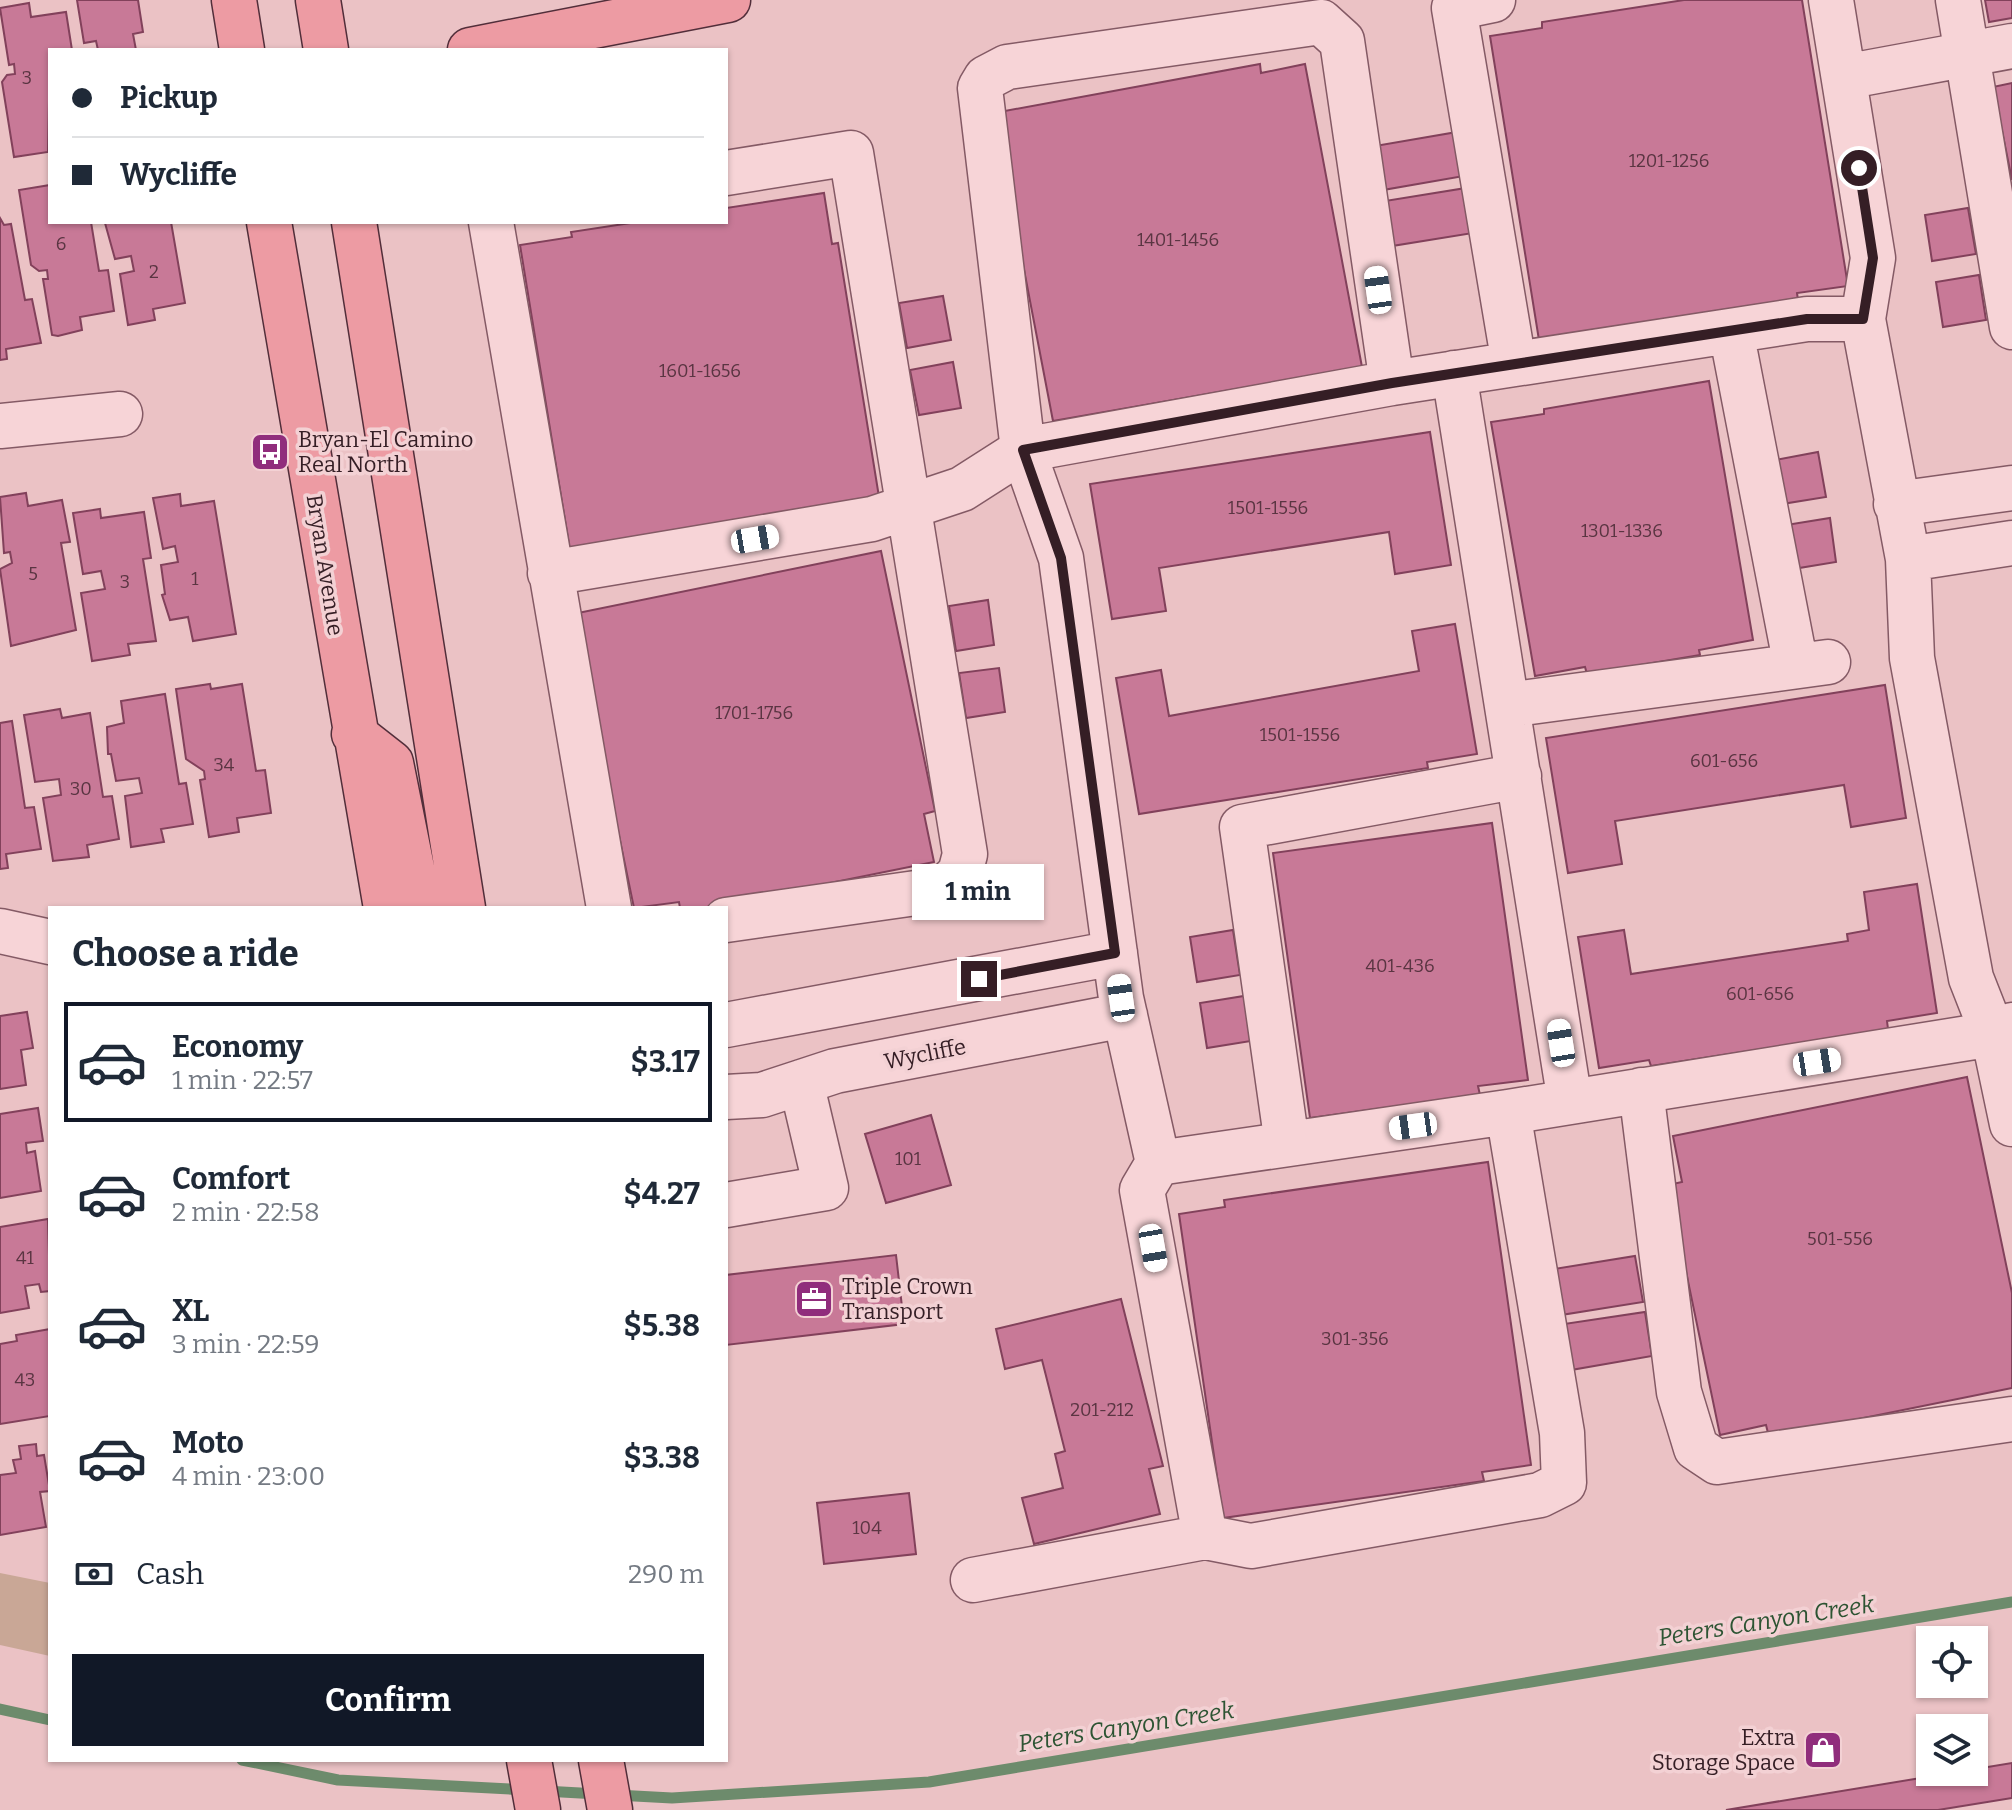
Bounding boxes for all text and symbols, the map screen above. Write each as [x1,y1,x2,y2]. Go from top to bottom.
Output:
house number: 3 [22,67,32,89]
text: Pickup [120,80,218,116]
house number: 1201-1256 [1629,150,1709,172]
route start [1841,150,1877,186]
text: Wycliffe [120,157,237,193]
house number: 1401-1456 [1137,229,1219,251]
house number: 6 [56,233,66,255]
house number: 2 [149,261,159,283]
car [1363,265,1393,315]
house number: 1601-1656 [659,360,741,382]
place label: Bryan-El Camino Real North [298,426,473,478]
bus stop icon: Bryan-El Camino Real North [249,431,291,473]
street label: Bryan Avenue [301,492,349,638]
house number: 1501-1556 [1228,497,1308,519]
house number: 1301-1336 [1581,520,1663,542]
car [729,523,781,555]
house number: 5 [28,563,38,585]
house number: 1 [191,568,199,590]
house number: 3 [120,571,130,593]
house number: 1701-1756 [715,702,793,724]
house number: 1501-1556 [1260,724,1340,746]
house number: 601-656 [1690,750,1758,772]
house number: 34 [214,754,235,776]
house number: 30 [70,778,92,800]
callout: 1 min [913,863,1045,919]
text: 1 min [945,876,1011,907]
text: Choose a ride [72,932,299,976]
house number: 401-436 [1366,955,1434,977]
route end [961,961,997,997]
car [1106,973,1136,1023]
house number: 601-656 [1726,983,1794,1005]
car [1545,1017,1577,1069]
icon: car [76,1026,148,1098]
text: Economy [172,1029,303,1065]
street label: Wycliffe [882,1033,968,1075]
text: $3.17 [631,1044,700,1080]
car [1791,1046,1843,1078]
text: 1 min · 22:57 [172,1065,313,1096]
car [1388,1111,1438,1141]
house number: 101 [895,1148,922,1170]
icon: car [76,1158,148,1230]
text: Comfort [172,1161,290,1197]
text: $4.27 [624,1176,700,1212]
text: 2 min · 22:58 [172,1197,320,1228]
car [1137,1222,1169,1274]
house number: 501-556 [1807,1228,1873,1250]
house number: 41 [16,1247,35,1269]
place label: Triple Crown Transport [842,1273,973,1325]
office icon: Triple Crown Transport [793,1278,835,1320]
icon: car [76,1290,148,1362]
text: XL [172,1293,209,1329]
text: $5.38 [624,1308,700,1344]
house number: 301-356 [1321,1328,1389,1350]
text: 3 min · 22:59 [172,1329,320,1360]
house number: 43 [15,1369,35,1391]
house number: 201-212 [1070,1399,1134,1421]
icon: car [76,1422,148,1494]
text: Moto [172,1425,244,1461]
text: $3.38 [623,1440,700,1476]
text: 4 min · 23:00 [172,1461,325,1492]
house number: 104 [852,1517,882,1539]
icon: cash [72,1552,116,1596]
text: Cash [136,1556,204,1592]
text: 290 m [628,1559,704,1590]
water label: Peters Canyon Creek [1656,1590,1877,1652]
map controls [1916,1626,1988,1786]
button: locate [1916,1626,1988,1698]
button: Confirm [72,1654,704,1746]
water label: Peters Canyon Creek [1016,1696,1237,1758]
button: layers [1916,1714,1988,1786]
place label: Extra Storage Space [1652,1724,1795,1776]
shop icon: Extra Storage Space [1802,1729,1844,1771]

